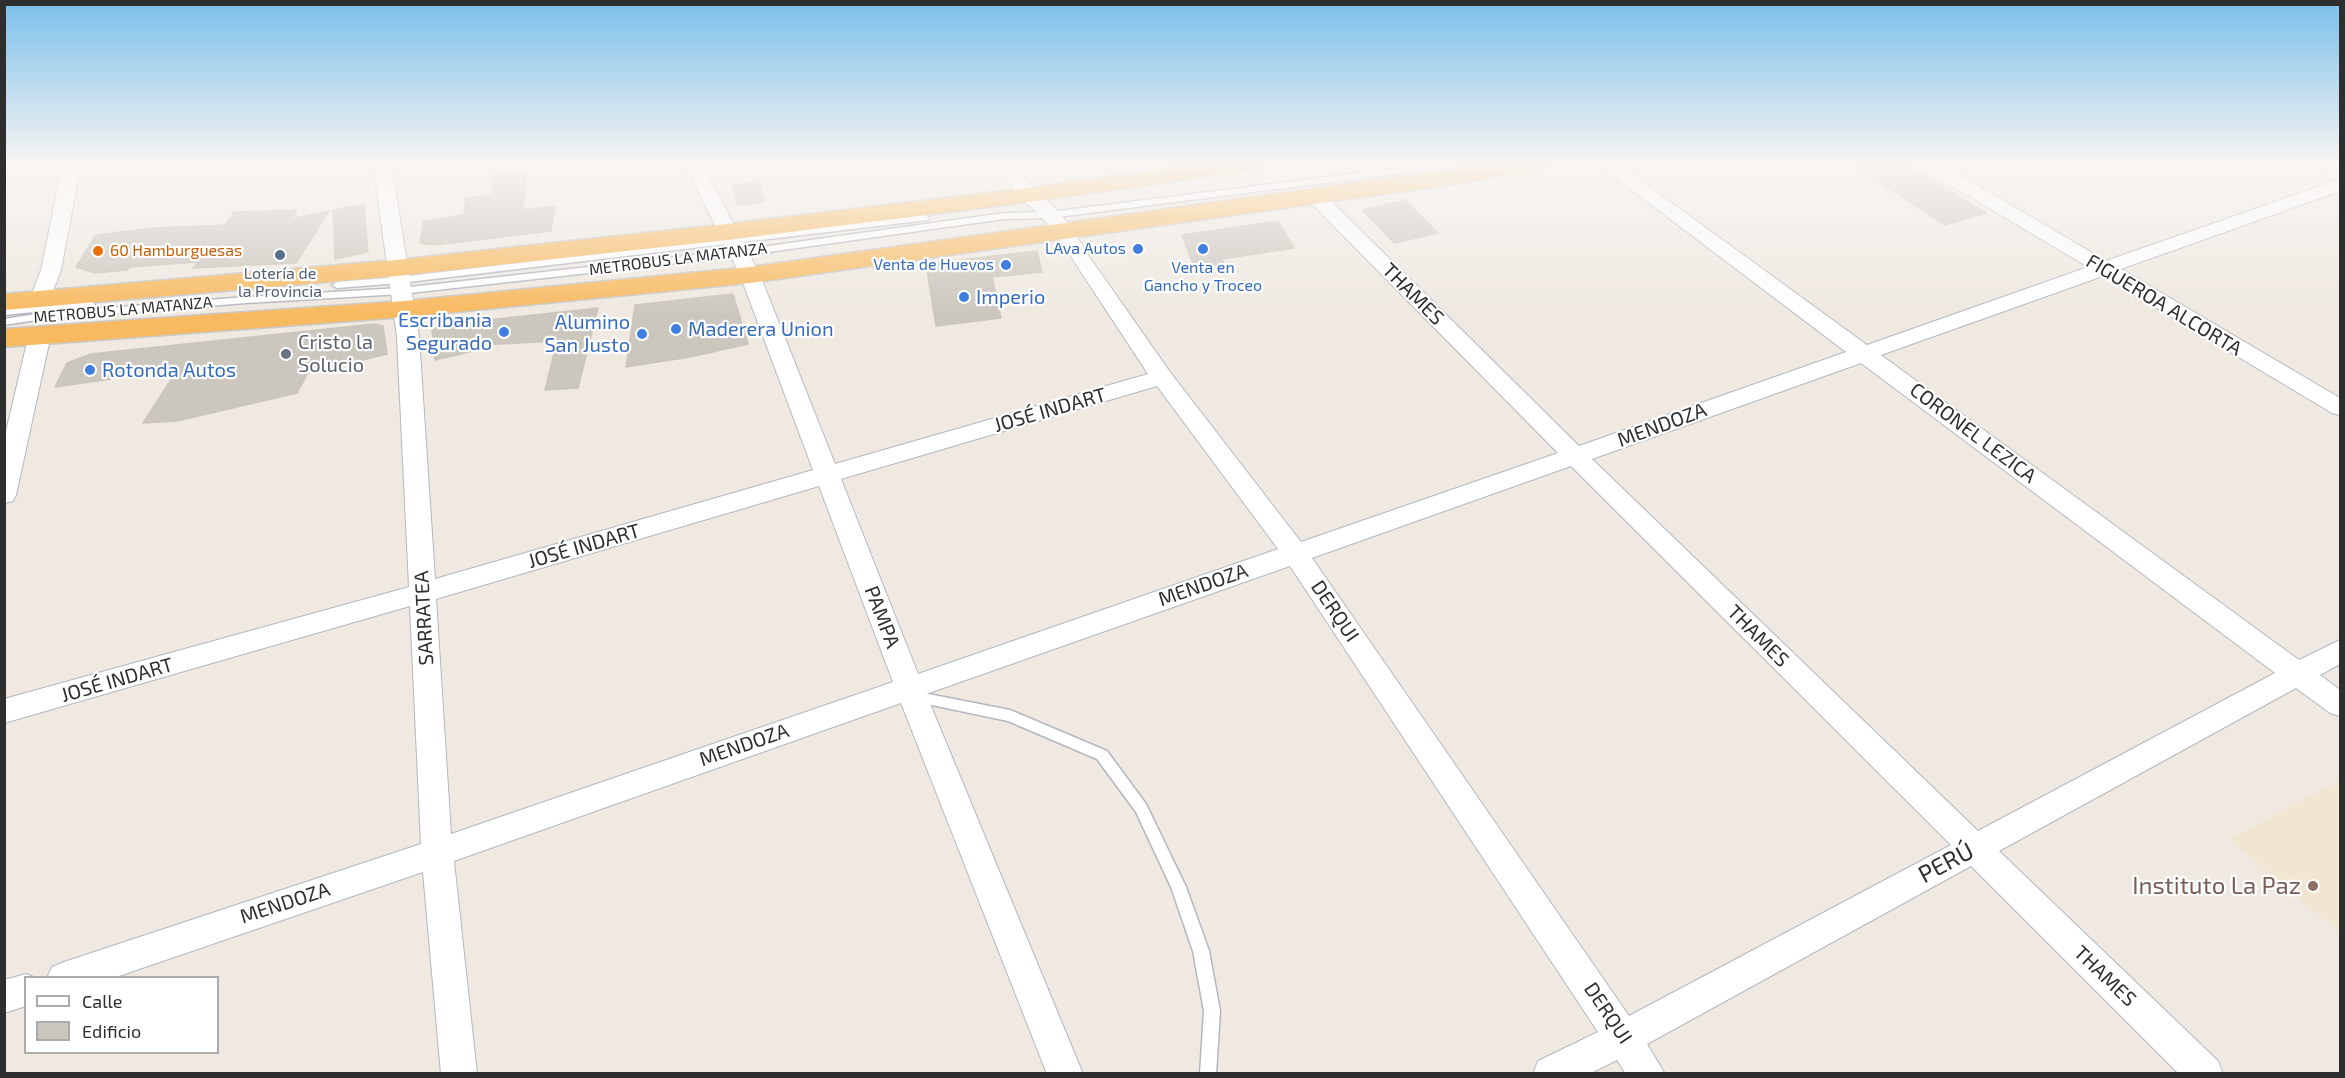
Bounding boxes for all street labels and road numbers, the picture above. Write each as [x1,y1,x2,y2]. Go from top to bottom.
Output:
street label: METROBUS LA MATANZA [588,239,768,279]
street label: FIGUEROA ALCORTA [2082,249,2246,361]
street label: THAMES [1377,258,1449,330]
street label: METROBUS LA MATANZA [33,293,213,327]
street label: CORONEL LEZICA [1905,378,2041,488]
street label: JOSÉ INDART [991,383,1109,437]
street label: MENDOZA [1614,398,1710,452]
street label: JOSÉ INDART [525,519,643,573]
street label: MENDOZA [1155,558,1251,612]
street label: SARRATEA [410,570,438,666]
street label: DERQUI [1306,576,1364,646]
street label: PAMPA [859,583,905,651]
street label: THAMES [1722,600,1794,672]
street label: JOSÉ INDART [58,653,176,707]
street label: MENDOZA [696,718,792,772]
street label: PERÚ [1913,837,1979,889]
street label: MENDOZA [237,877,333,929]
street label: THAMES [2069,940,2141,1012]
street label: DERQUI [1579,978,1637,1048]

